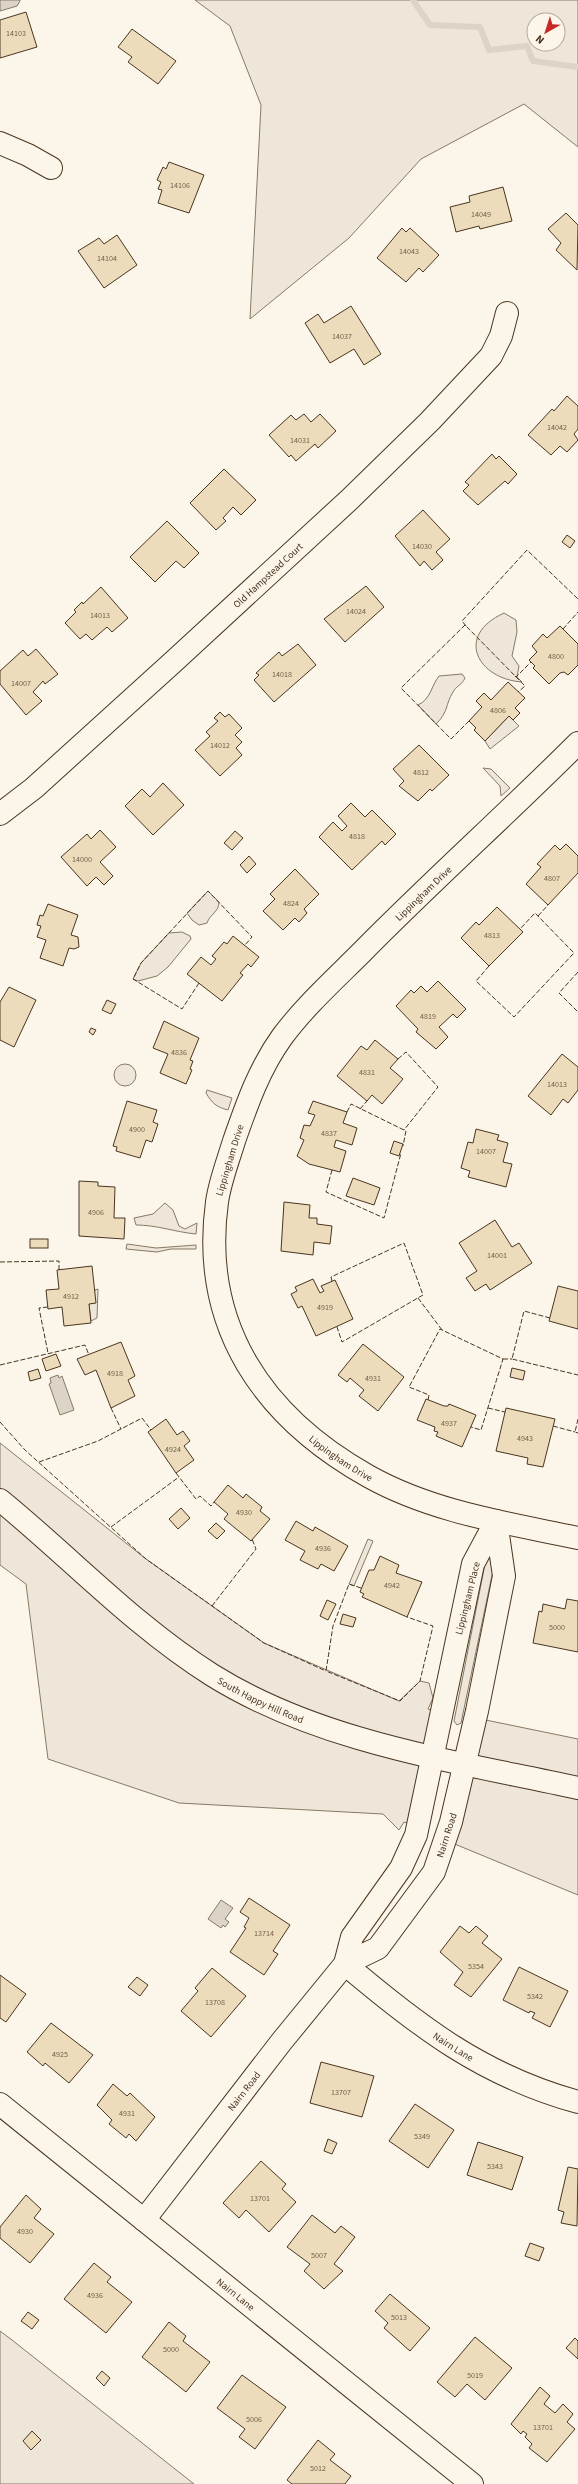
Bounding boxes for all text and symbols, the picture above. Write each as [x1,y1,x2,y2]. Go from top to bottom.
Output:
north arrow [526,12,566,52]
house number: 14103 [6,28,26,39]
text: N [532,31,548,48]
house number: 14106 [170,180,190,191]
house number: 14049 [471,209,491,220]
house number: 14043 [399,246,419,257]
house number: 14104 [97,253,117,264]
house number: 14037 [332,331,352,342]
house number: 14042 [547,422,567,433]
house number: 14031 [290,435,310,446]
street label: Old Hampstead Court [230,540,307,611]
house number: 14030 [412,541,432,552]
house number: 14024 [346,606,366,617]
house number: 14013 [90,610,110,621]
house number: 4800 [548,651,564,662]
house number: 14018 [272,669,292,680]
house number: 14007 [11,678,31,689]
house number: 4806 [490,705,506,716]
house number: 14012 [210,740,230,751]
house number: 4812 [413,767,429,778]
house number: 4818 [349,831,365,842]
house number: 14000 [72,854,92,865]
street label: Lippingham Drive [392,863,455,924]
house number: 4807 [544,873,560,884]
house number: 4824 [283,898,299,909]
house number: 4813 [484,930,500,941]
house number: 4819 [420,1011,436,1022]
house number: 4836 [171,1047,187,1058]
house number: 4831 [359,1067,375,1078]
house number: 14013 [547,1079,567,1090]
street label: Lippingham Drive [212,1123,247,1198]
house number: 4900 [129,1124,145,1135]
house number: 4837 [321,1128,337,1139]
house number: 14007 [476,1146,496,1157]
house number: 4906 [88,1207,104,1218]
house number: 14001 [487,1250,507,1261]
house number: 4912 [63,1291,79,1302]
house number: 4919 [317,1302,333,1313]
house number: 4918 [107,1368,123,1379]
house number: 4931 [365,1373,381,1384]
house number: 4937 [441,1418,457,1429]
street label: Lippingham Drive [306,1432,375,1485]
house number: 4943 [517,1433,533,1444]
house number: 4924 [165,1444,181,1455]
house number: 4930 [236,1507,252,1518]
house number: 4936 [315,1543,331,1554]
street label: Lippingham Place [452,1560,484,1636]
house number: 4942 [384,1580,400,1591]
house number: 5000 [549,1622,565,1633]
street label: South Happy Hill Road [215,1674,305,1727]
street label: Nairn Road [433,1811,461,1860]
house number: 13714 [254,1928,274,1939]
house number: 5354 [468,1961,484,1972]
house number: 5342 [527,1991,543,2002]
house number: 13708 [205,1997,225,2008]
street label: Nairn Lane [430,2029,476,2065]
house number: 4925 [52,2049,68,2060]
street label: Nairn Road [225,2069,264,2114]
house number: 13707 [331,2087,351,2098]
house number: 4931 [119,2108,135,2119]
house number: 5349 [414,2131,430,2142]
house number: 5343 [487,2161,503,2172]
house number: 13701 [250,2193,270,2204]
house number: 4930 [17,2226,33,2237]
house number: 5007 [311,2250,327,2261]
street label: Nairn Lane [213,2275,257,2314]
house number: 4936 [87,2290,103,2301]
house number: 5013 [391,2312,407,2323]
house number: 5000 [163,2344,179,2355]
house number: 5019 [467,2370,483,2381]
house number: 5006 [246,2414,262,2425]
house number: 13701 [533,2422,553,2433]
house number: 5012 [310,2463,326,2474]

